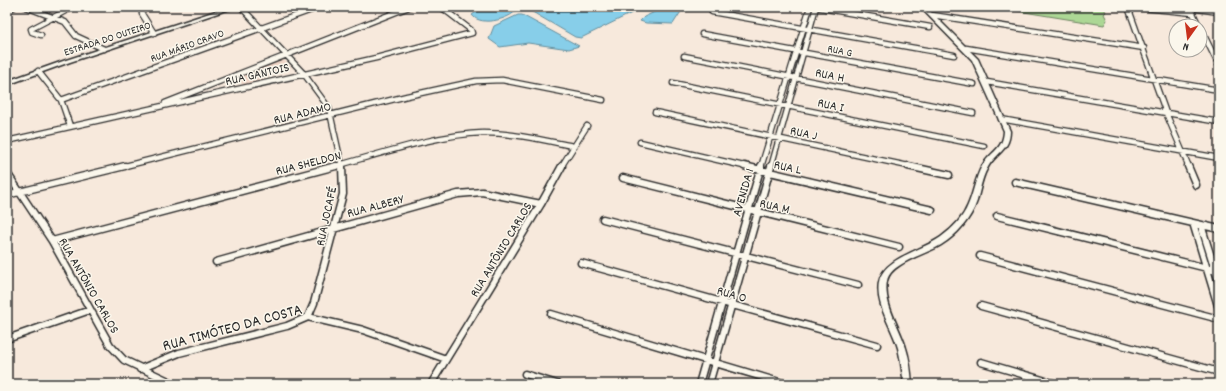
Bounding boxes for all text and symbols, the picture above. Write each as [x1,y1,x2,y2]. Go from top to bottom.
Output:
street label: ESTRADA DO OUTEIRO [62,18,153,61]
north arrow [1168,18,1208,58]
street label: RUA MÁRIO CRAVO [149,26,227,68]
text: N [1181,37,1191,54]
street label: RUA G [826,42,854,62]
street label: RUA GANTOIS [224,59,292,92]
street label: RUA H [813,64,846,89]
street label: RUA I [815,94,846,119]
street label: RUA ADAMO [272,98,333,131]
street label: RUA J [788,122,819,147]
street label: RUA SHELDON [274,147,343,182]
street label: RUA L [772,156,804,181]
street label: AVENIDA 1 [728,166,760,219]
street label: RUA JOCAFÉ [312,185,343,248]
street label: RUA ALBERY [345,190,407,224]
street label: RUA M [758,195,791,220]
street label: RUA ANTÔNIO CARLOS [466,199,538,301]
street label: RUA ANTÔNIO CARLOS [53,235,123,338]
street label: RUA O [714,282,748,309]
street label: RUA TIMÓTEO DA COSTA [160,299,305,358]

